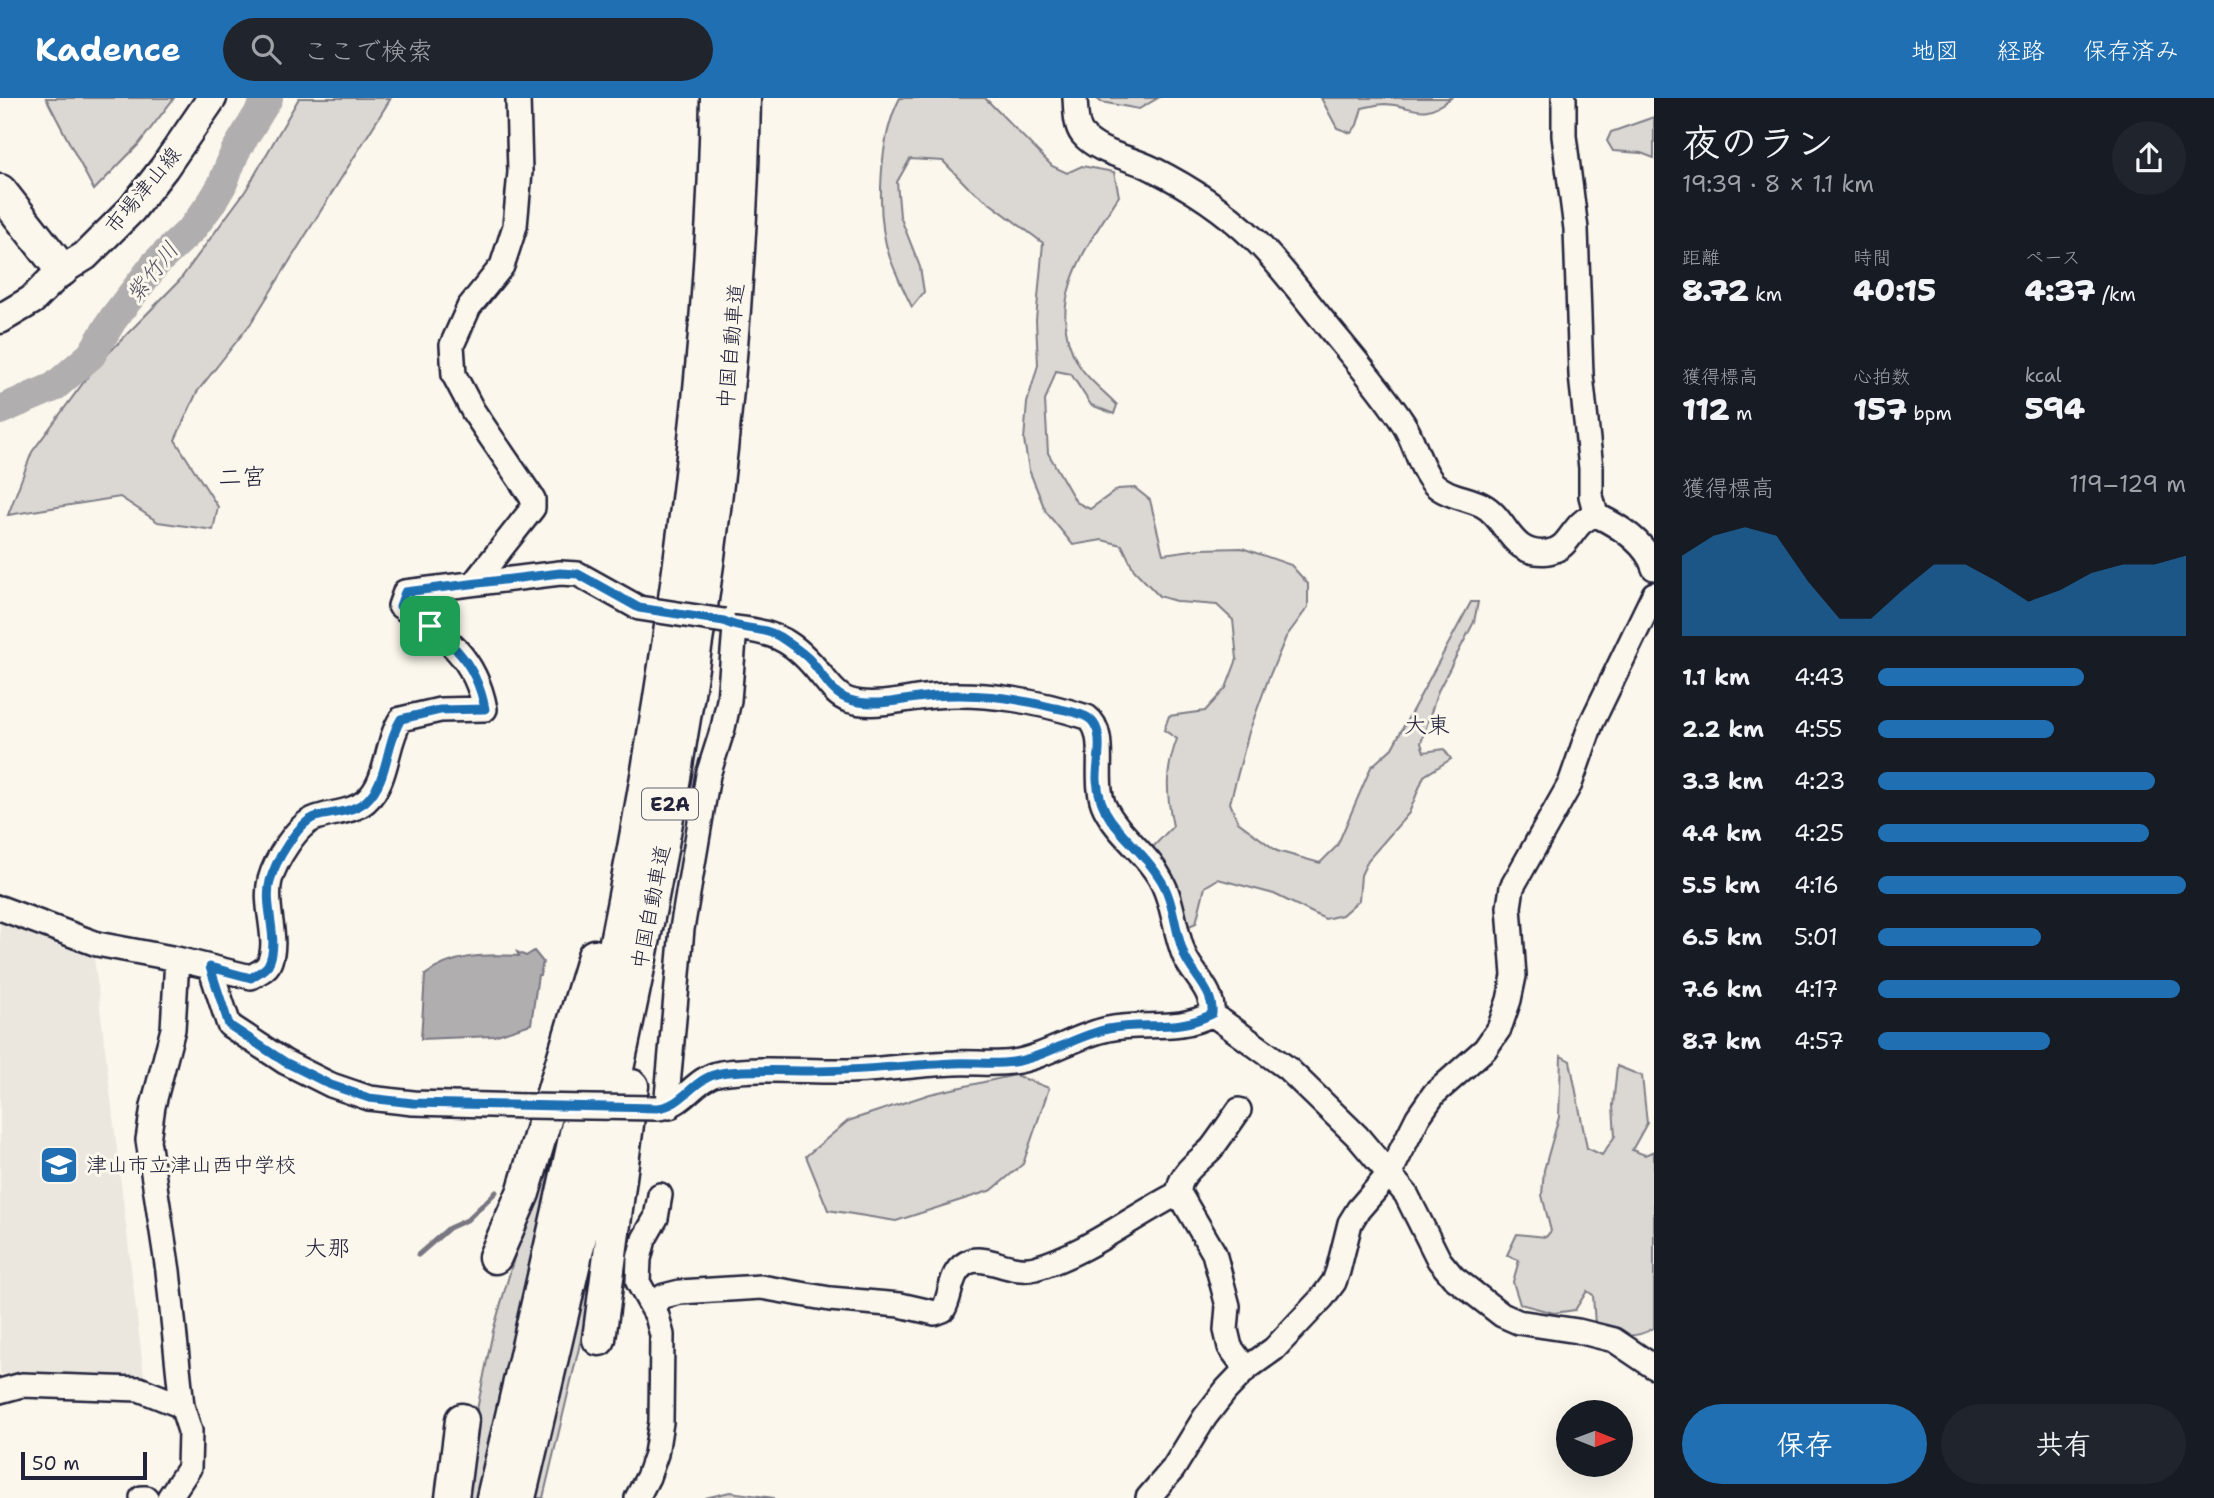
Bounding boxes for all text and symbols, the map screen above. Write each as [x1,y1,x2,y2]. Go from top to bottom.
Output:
search box [223,18,713,81]
text: Kadence [35,27,181,72]
icon: search [247,30,285,68]
text: ここで検索 [303,33,433,68]
text: 地図 [1911,35,1959,67]
text: 経路 [1997,35,2045,67]
text: 保存済み [2083,35,2179,67]
text: 夜のラン [1682,117,1834,168]
button: share [2112,121,2186,195]
street label: 市場津山線 [99,141,187,239]
text: 19:39 · 8 × 1.1 km [1682,169,1874,199]
water label: 紫竹川 [119,236,185,308]
text: 距離 [1682,245,1720,270]
text: 時間 [1853,245,1891,270]
text: ペース [2025,245,2081,270]
text: 8.72 [1682,270,1749,311]
text: 40:15 [1853,270,1936,311]
text: 4:37 [2025,270,2095,311]
street label: 中国自動車道 [712,282,750,410]
text: km [1749,282,1782,307]
text: /km [2095,282,2136,307]
text: kcal [2025,363,2062,388]
text: 獲得標高 [1682,364,1758,389]
text: 心拍数 [1853,364,1910,389]
text: 594 [2025,388,2085,429]
text: 112 [1682,389,1730,430]
text: 157 [1853,389,1907,430]
text: m [1730,401,1752,426]
text: bpm [1907,401,1952,426]
district label: 二宮 [218,461,266,493]
text: 119–129 m [2069,469,2186,499]
text: 獲得標高 [1682,473,1774,503]
pin [400,596,460,656]
icon: arrive [411,607,449,645]
text: 1.1 km [1682,662,1750,692]
text: 4:43 [1794,662,1845,692]
district label: 大東 [1404,710,1450,740]
text: 2.2 km [1682,714,1764,744]
text: 4:55 [1794,714,1842,744]
text: 3.3 km [1682,766,1763,796]
text: 4:23 [1794,766,1845,796]
road number: E2A [642,789,698,820]
text: 4.4 km [1682,818,1762,848]
text: 4:25 [1794,818,1844,848]
street label: 中国自動車道 [625,842,677,972]
text: 5.5 km [1682,870,1760,900]
text: 4:16 [1794,870,1839,900]
text: 6.5 km [1682,922,1762,952]
text: 5:01 [1794,922,1838,952]
text: 7.6 km [1682,974,1762,1004]
text: 4:17 [1794,974,1838,1004]
text: 8.7 km [1682,1026,1761,1056]
text: 4:57 [1794,1026,1844,1056]
school or university icon: 津山市立津山西中学校 [38,1144,80,1186]
place label: 津山市立津山西中学校 [86,1151,296,1179]
district label: 大那 [304,1233,350,1263]
north arrow [1556,1400,1633,1477]
map controls [1556,1400,1633,1477]
button: 保存 [1682,1404,1927,1484]
button: 共有 [1941,1404,2186,1484]
scale bar [21,1449,147,1481]
text: 50 m [32,1451,80,1476]

